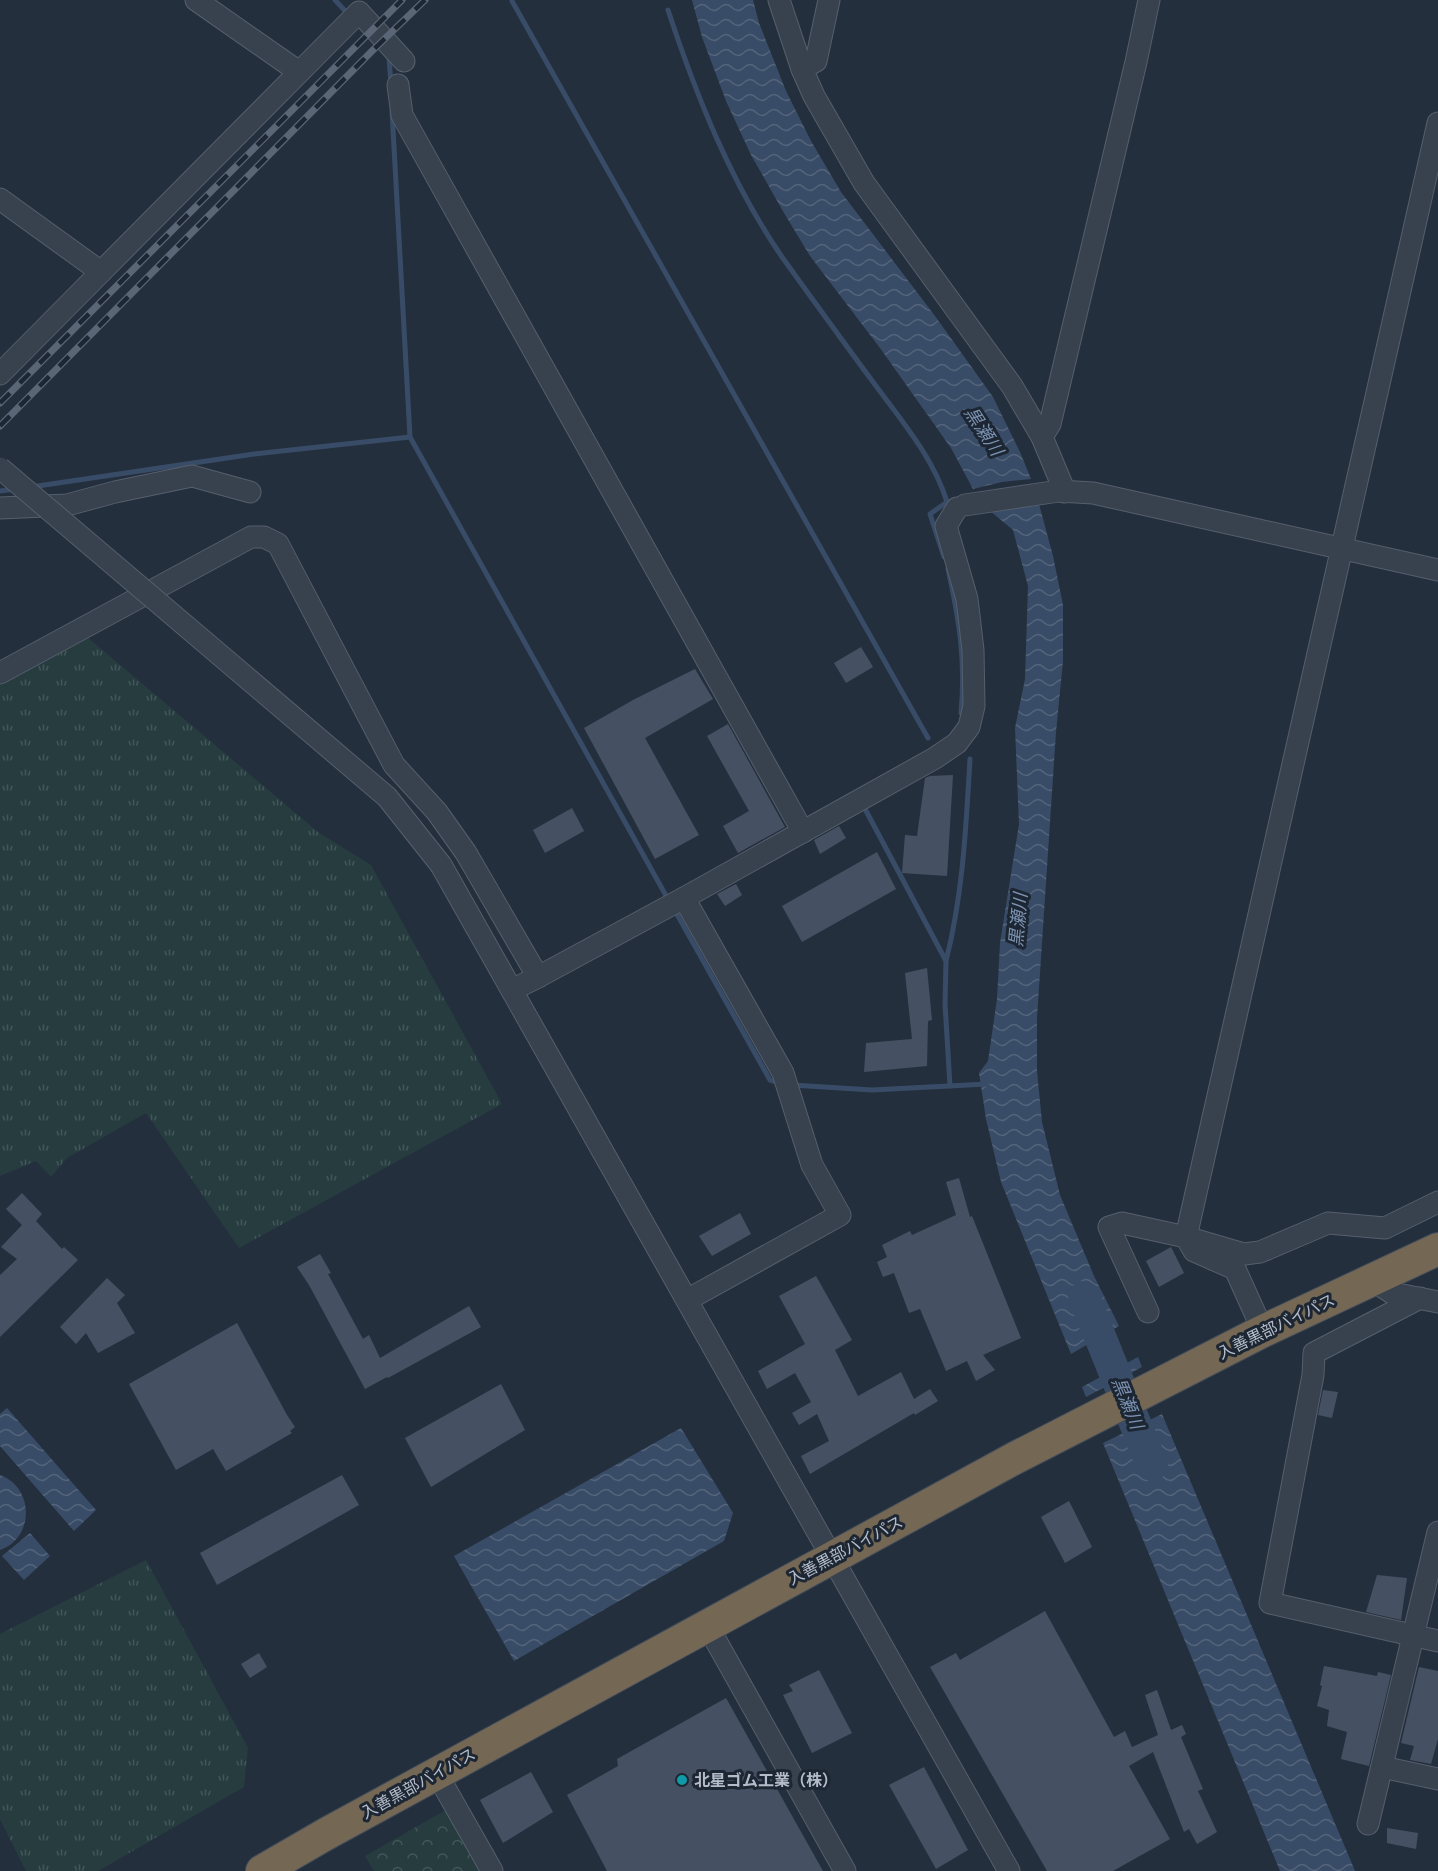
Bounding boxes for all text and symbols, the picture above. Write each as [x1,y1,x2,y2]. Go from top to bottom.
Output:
water label: 黒瀬川 [958,401,1011,463]
water label: 黒瀬川 [1002,890,1034,948]
street label: 入善黒部バイパス [1213,1287,1339,1365]
water label: 黒瀬川 [1105,1373,1151,1435]
street label: 入善黒部バイパス [783,1509,907,1591]
street label: 入善黒部バイパス [356,1742,480,1824]
place label: 北星ゴム工業（株） [694,1768,838,1792]
marker: 北星ゴム工業（株） [675,1773,689,1787]

